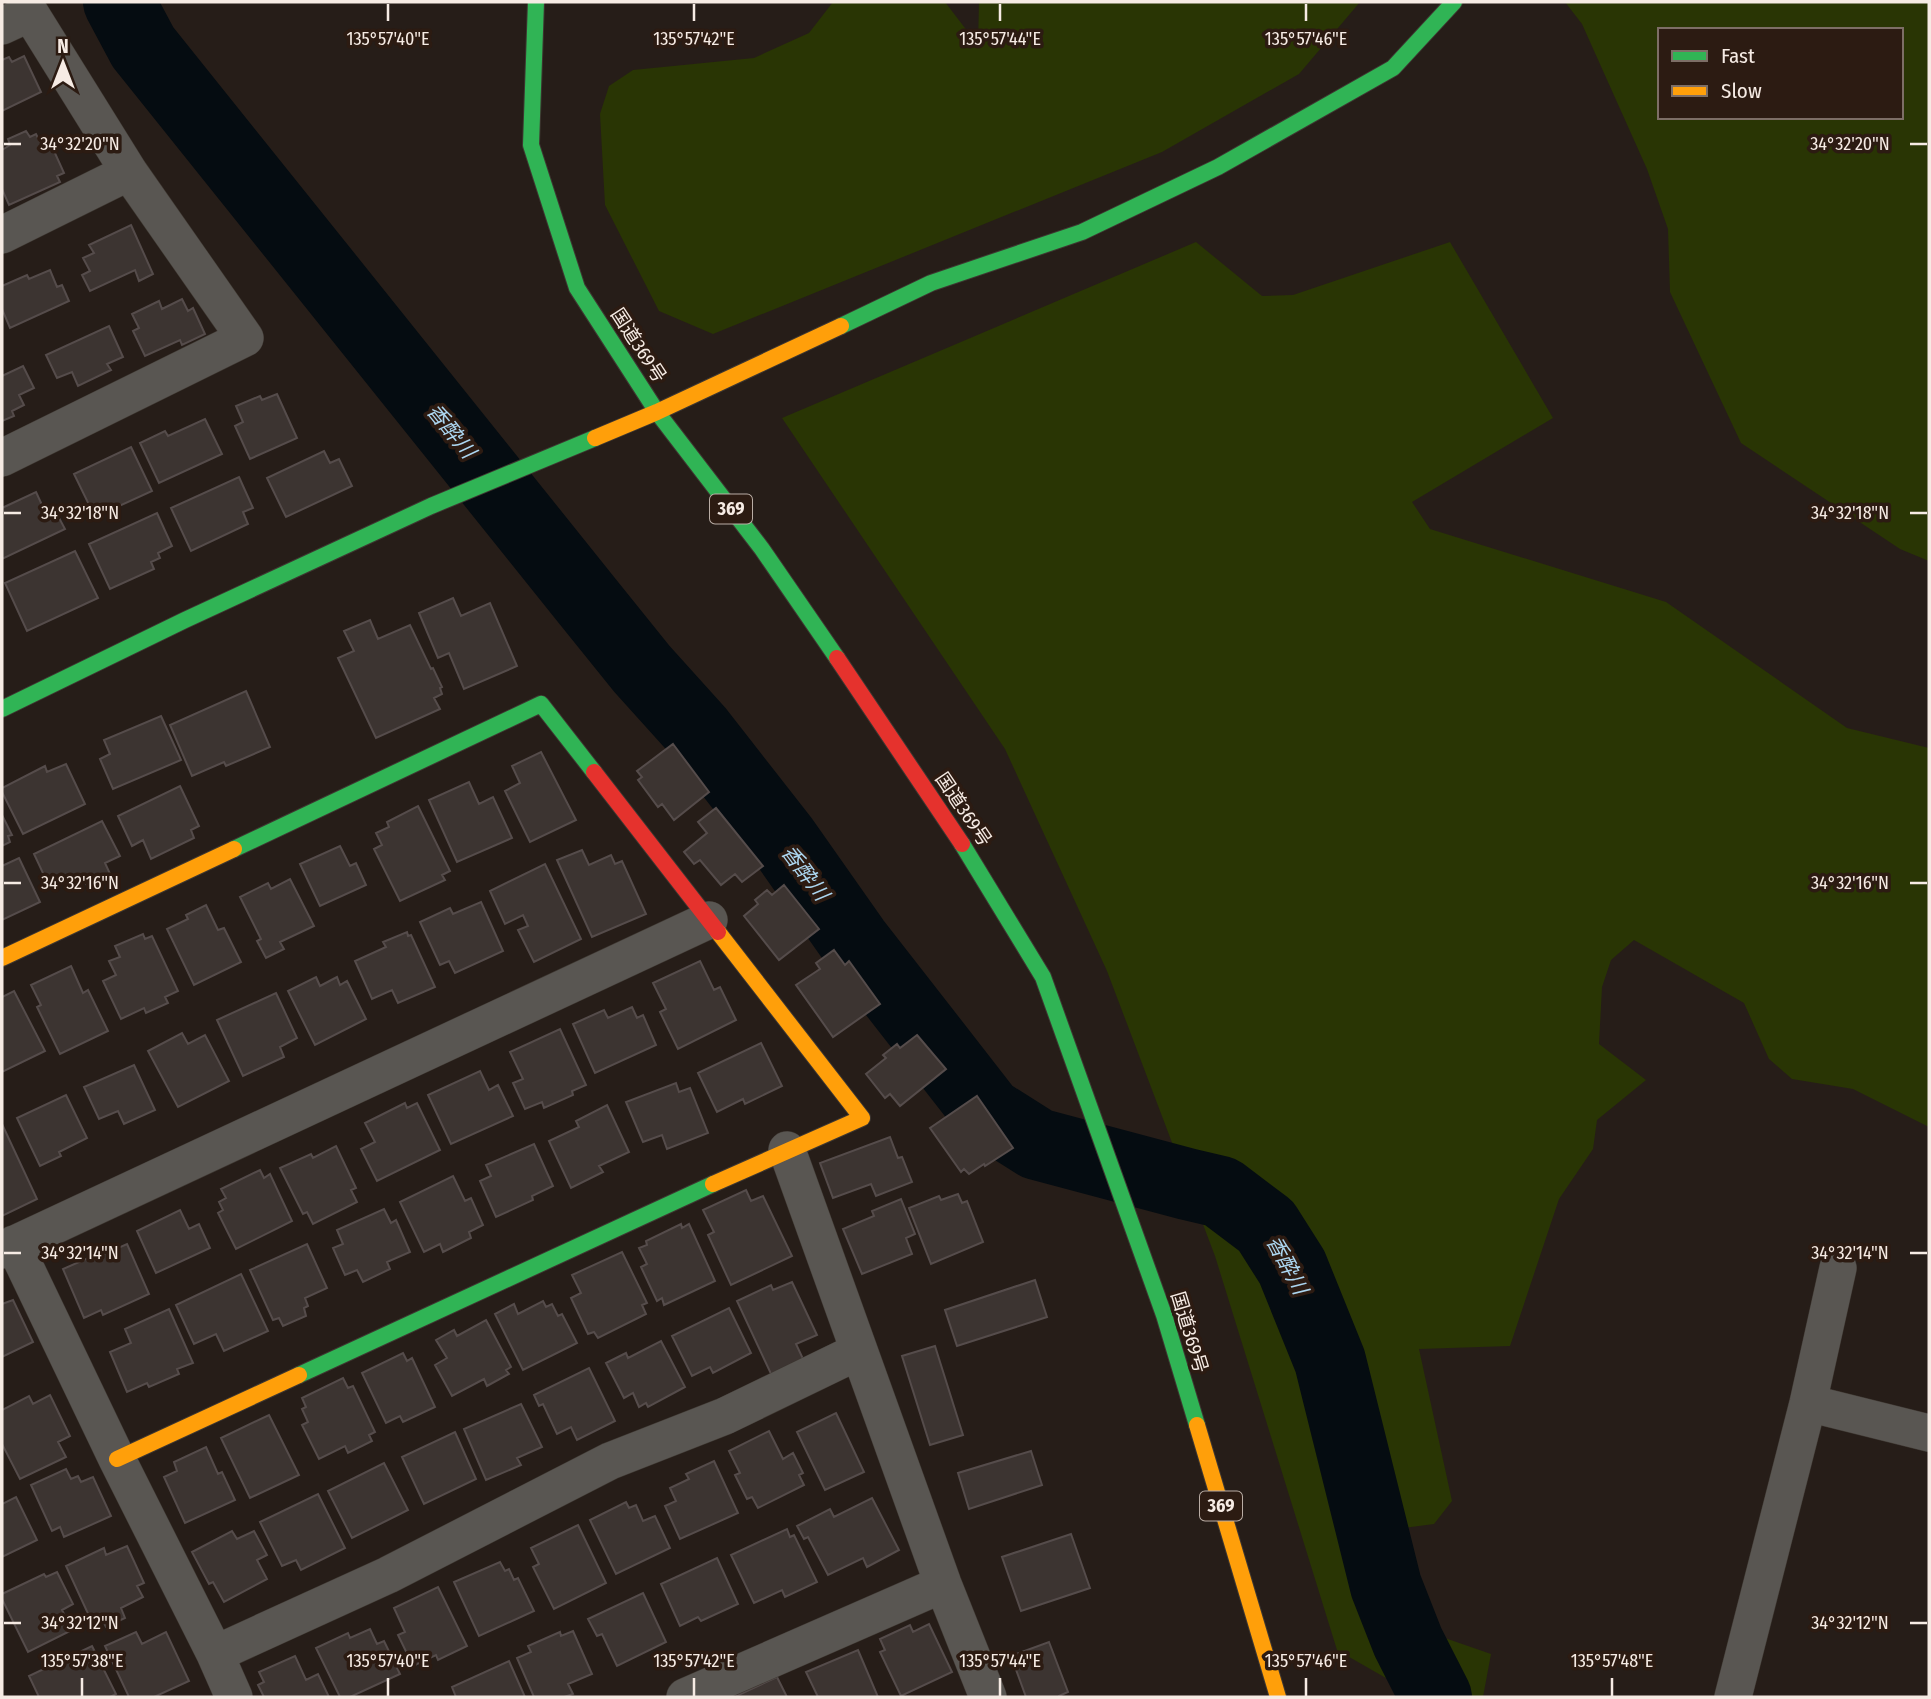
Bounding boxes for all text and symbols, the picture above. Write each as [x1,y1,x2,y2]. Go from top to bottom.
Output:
north arrow [28,28,98,98]
text: 135°57'40"E [346,28,430,50]
text: 135°57'42"E [653,28,735,50]
text: 135°57'44"E [959,28,1041,50]
text: 135°57'46"E [1265,28,1347,50]
legend [1658,28,1903,119]
text: N [57,35,69,58]
text: Fast [1721,43,1755,69]
text: Slow [1721,78,1762,104]
text: 34°32'20"N [40,133,120,155]
text: 34°32'20"N [1810,133,1890,155]
street label: 国道369号 [606,304,671,387]
water label: 香酔川 [421,398,482,465]
road number: 369 [710,494,752,524]
text: 34°32'18"N [41,502,119,524]
text: 34°32'18"N [1811,502,1889,524]
street label: 国道369号 [931,768,997,851]
water label: 香酔川 [776,840,836,908]
text: 34°32'16"N [41,872,119,894]
text: 34°32'16"N [1811,872,1889,894]
water label: 香酔川 [1261,1231,1314,1301]
text: 34°32'14"N [41,1242,119,1264]
text: 34°32'14"N [1811,1242,1889,1264]
street label: 国道369号 [1166,1289,1213,1376]
road number: 369 [1200,1492,1242,1520]
text: 34°32'12"N [41,1612,119,1634]
text: 34°32'12"N [1811,1612,1889,1634]
text: 135°57'38"E [41,1650,123,1672]
text: 135°57'40"E [346,1650,430,1672]
text: 135°57'42"E [653,1650,735,1672]
text: 135°57'44"E [959,1650,1041,1672]
text: 135°57'46"E [1265,1650,1347,1672]
text: 135°57'48"E [1571,1650,1653,1672]

